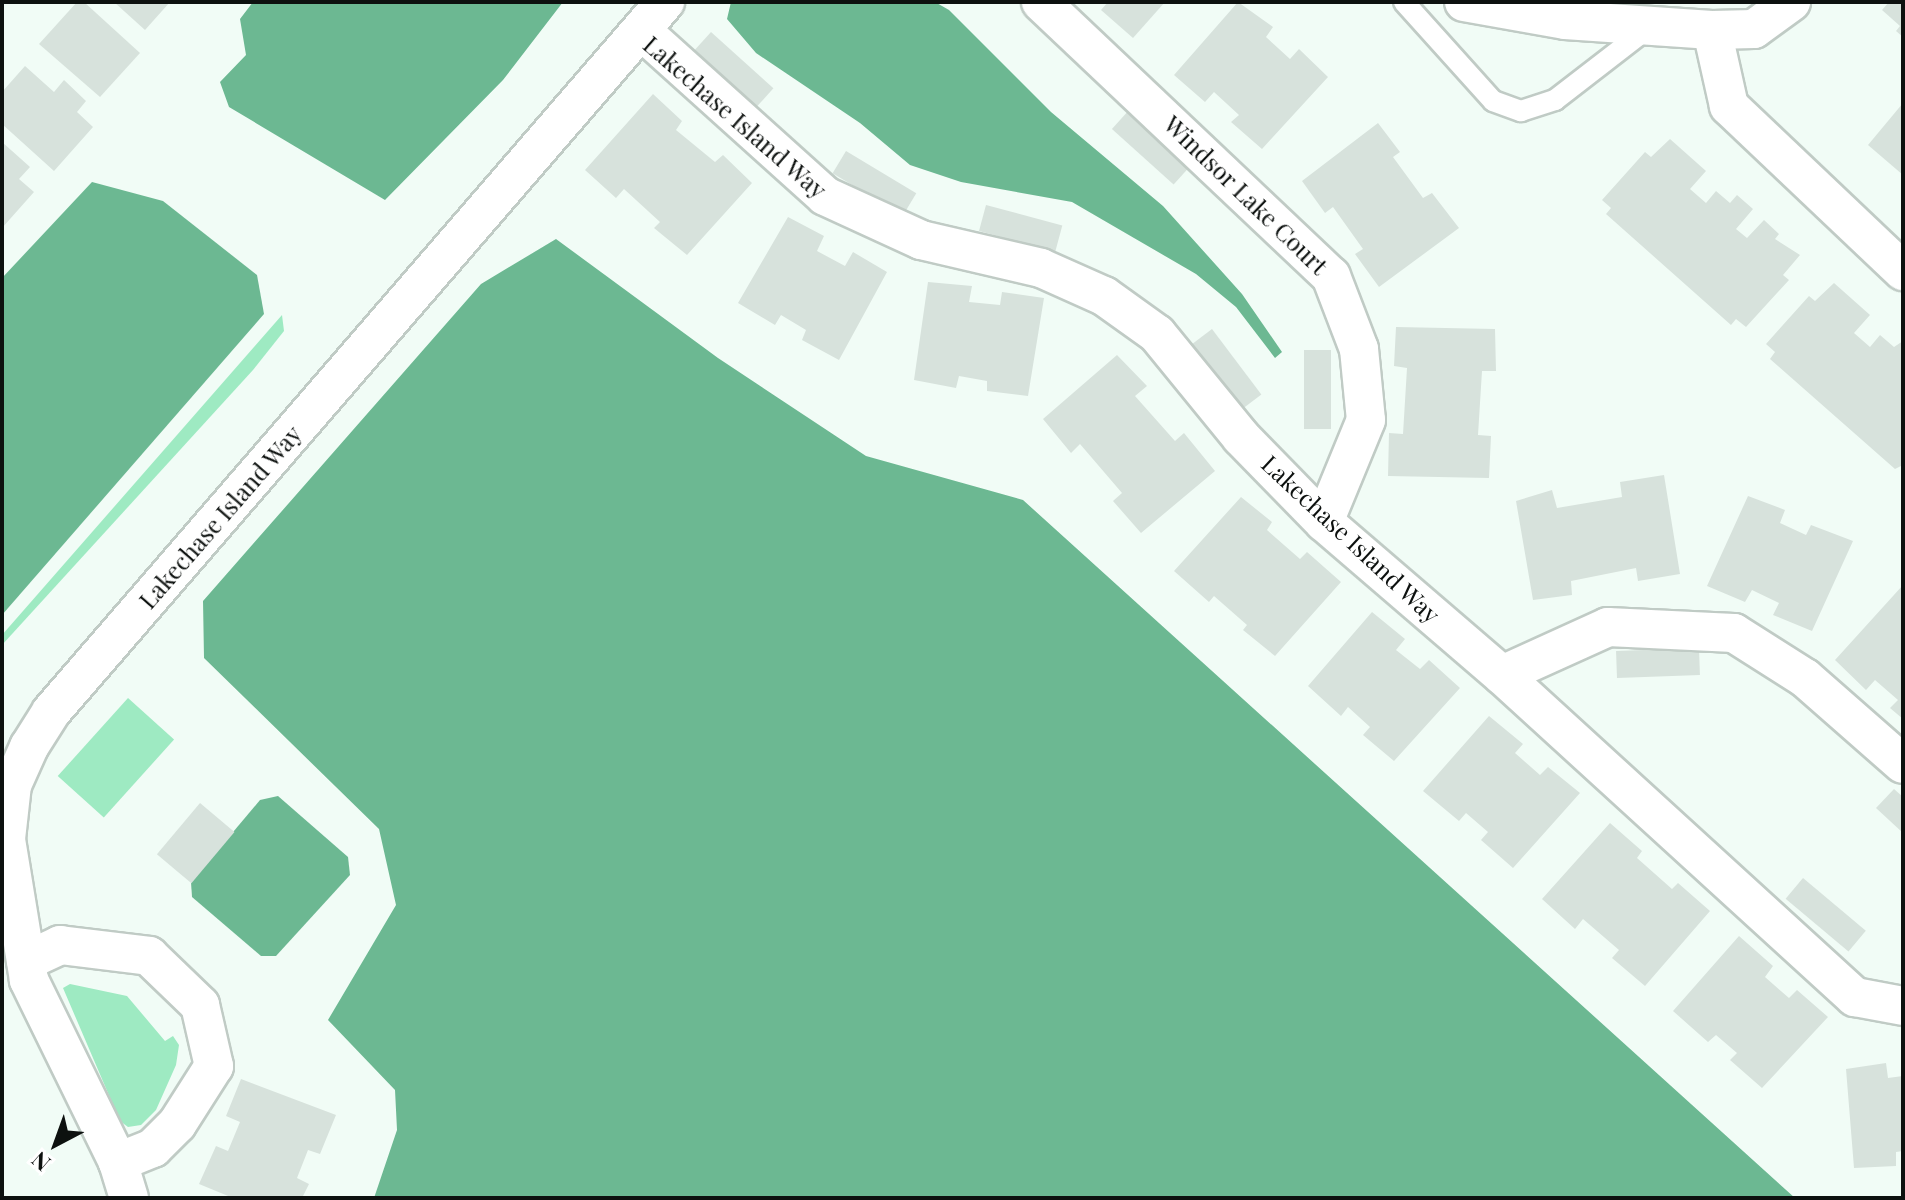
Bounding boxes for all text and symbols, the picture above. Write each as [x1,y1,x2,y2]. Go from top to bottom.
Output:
street label: Lakechase Island Way [637,30,833,204]
street label: Windsor Lake Court [1158,109,1334,281]
street label: Lakechase Island Way [133,419,307,615]
street label: Lakechase Island Way [1256,449,1446,629]
north arrow [16,1104,96,1184]
text: N [24,1146,56,1179]

